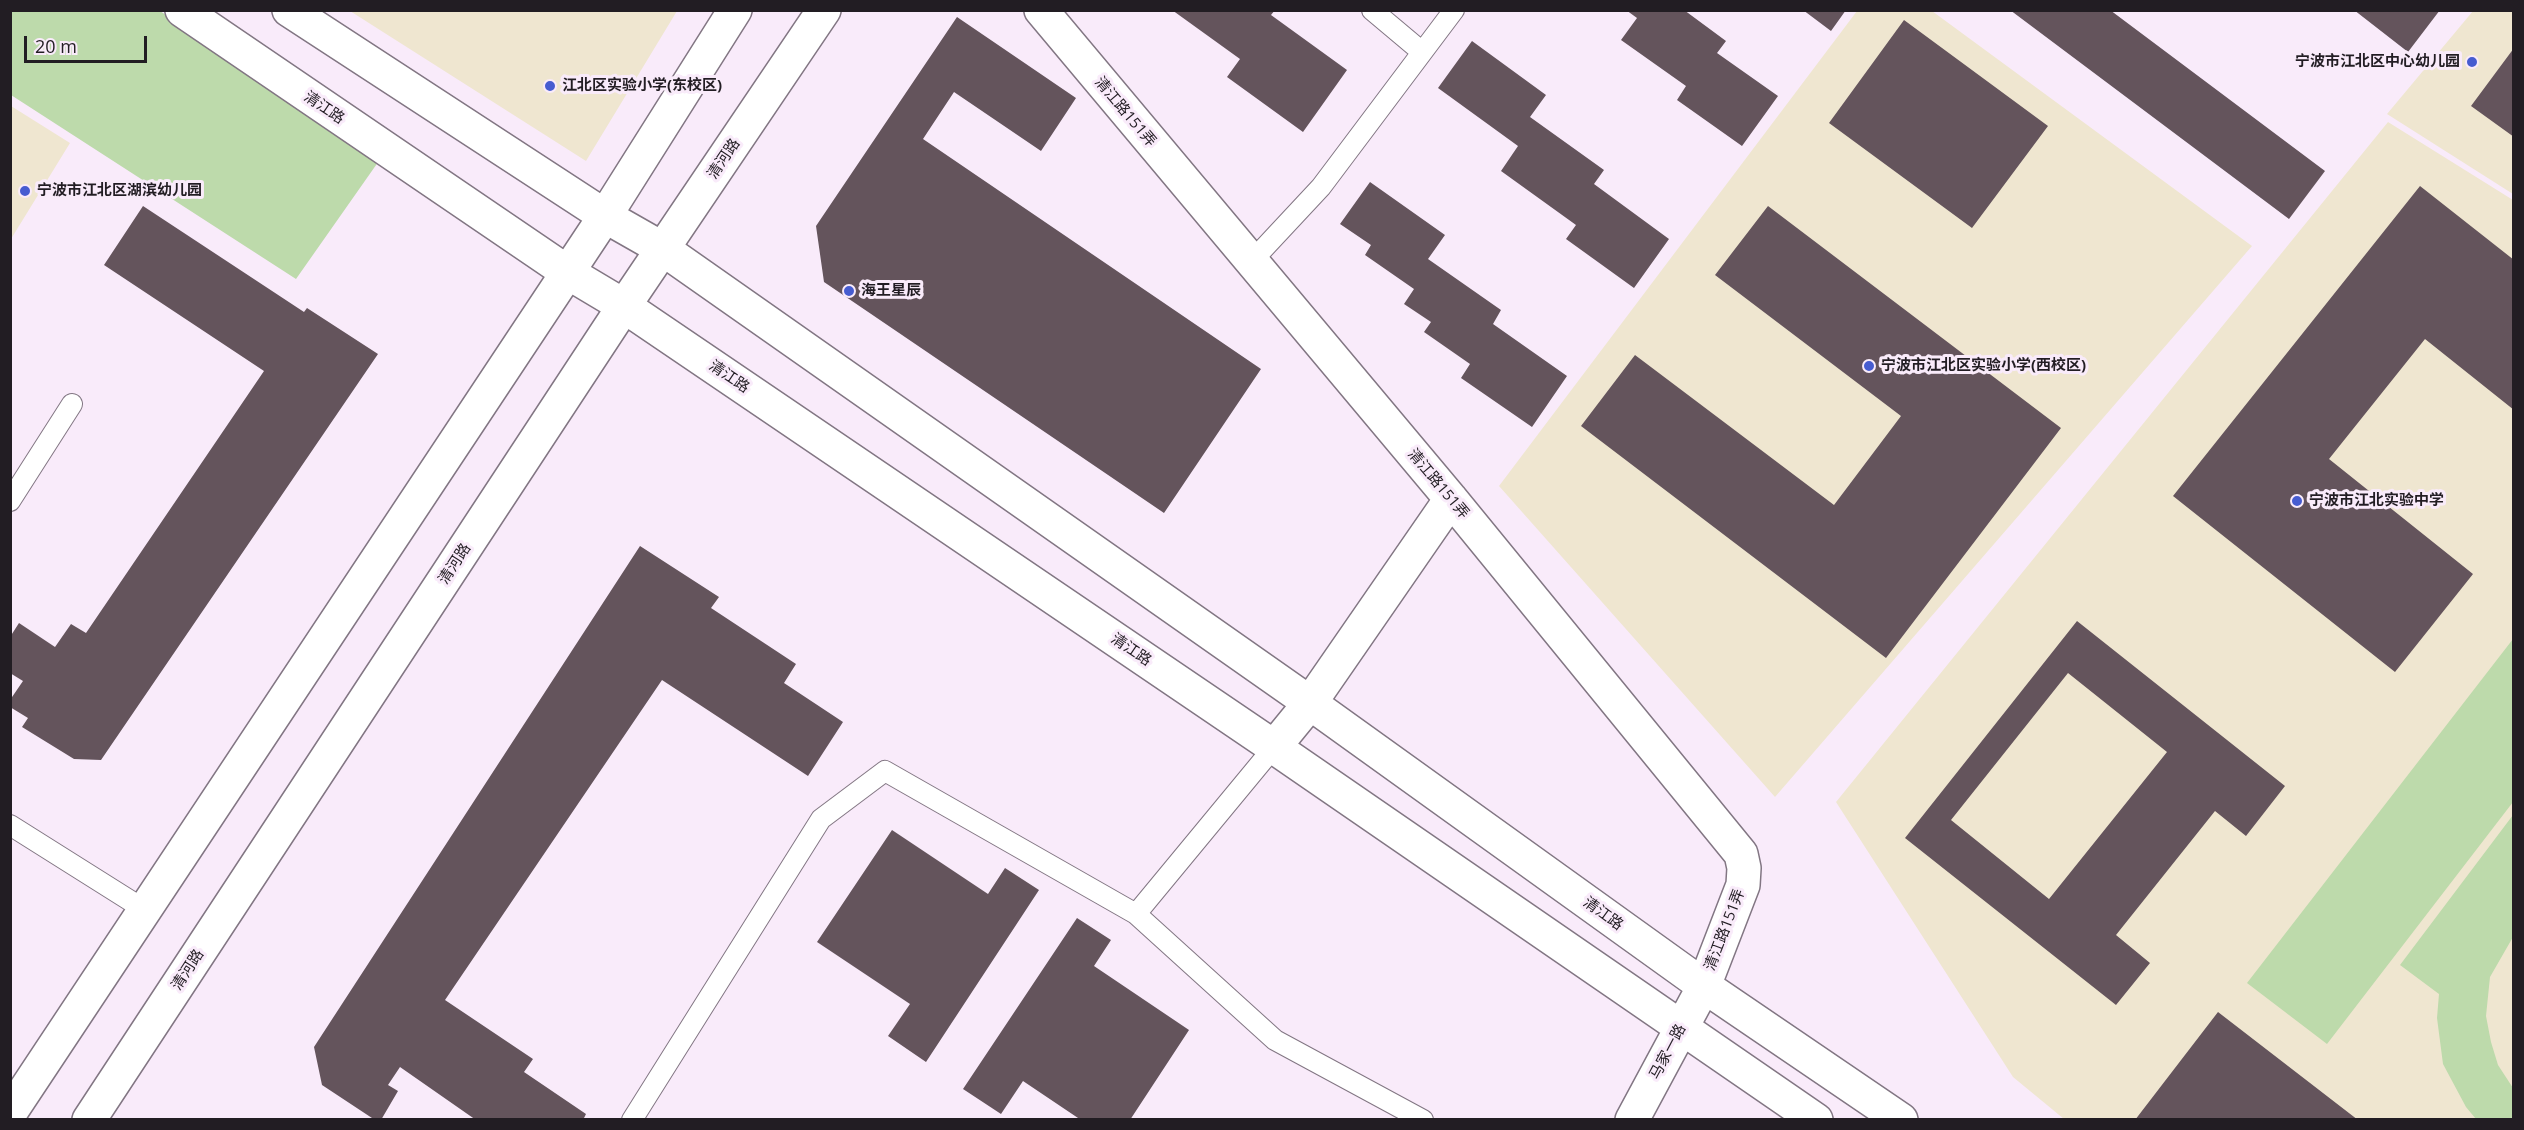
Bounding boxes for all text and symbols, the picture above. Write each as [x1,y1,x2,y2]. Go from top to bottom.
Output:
scale bar [27,24,150,62]
text: 20 m [35,34,77,58]
place label: 宁波市江北区中心幼儿园 [2295,53,2460,71]
marker: 宁波市江北区中心幼儿园 [2465,55,2479,69]
street label: 清江路151弄 [1091,73,1159,151]
place label: 江北区实验小学(东校区) [562,77,722,95]
marker: 江北区实验小学(东校区) [543,79,557,93]
street label: 清江路 [300,88,348,128]
street label: 清河路 [704,135,744,183]
place label: 宁波市江北区湖滨幼儿园 [37,182,202,200]
marker: 宁波市江北区湖滨幼儿园 [18,184,32,198]
place label: 海王星辰 [861,282,921,300]
marker: 海王星辰 [842,284,856,298]
street label: 清江路 [705,357,753,397]
place label: 宁波市江北区实验小学(西校区) [1881,357,2086,375]
marker: 宁波市江北区实验小学(西校区) [1862,359,1876,373]
street label: 清江路151弄 [1404,445,1472,523]
place label: 宁波市江北实验中学 [2309,492,2444,510]
marker: 宁波市江北实验中学 [2290,494,2304,508]
street label: 清河路 [435,540,475,588]
street label: 清江路 [1107,630,1155,670]
street label: 清江路151弄 [1701,887,1749,973]
street label: 清江路 [1580,893,1626,935]
street label: 清河路 [168,946,208,994]
street label: 马家一路 [1646,1021,1690,1083]

